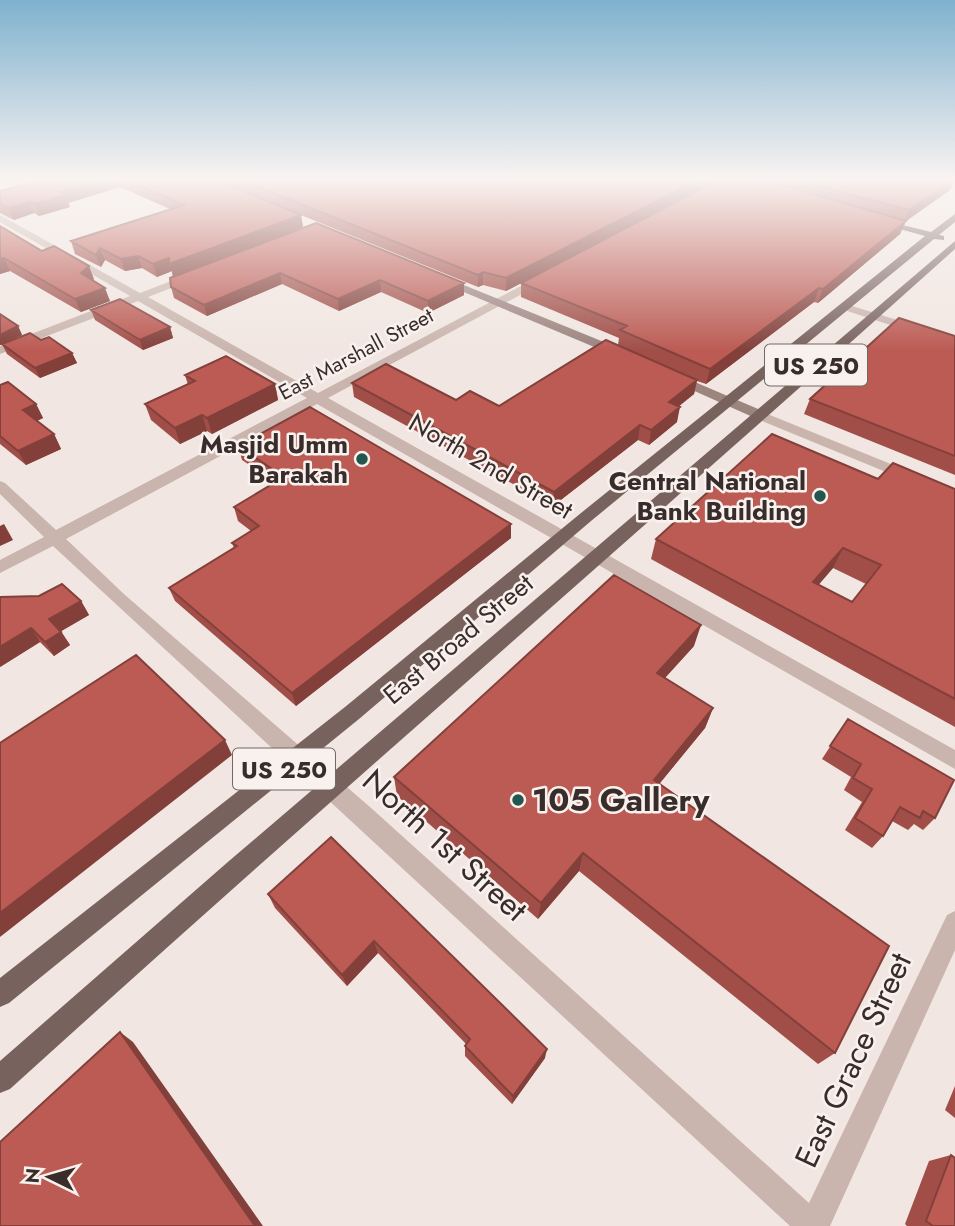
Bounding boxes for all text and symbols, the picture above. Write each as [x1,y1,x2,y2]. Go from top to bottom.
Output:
street label: East Marshall Street [273,301,439,407]
road number: US 250 [765,344,867,386]
street label: North 2nd Street [402,404,581,529]
place label: Masjid Umm Barakah [200,425,348,493]
marker: Masjid Umm Barakah [354,451,370,467]
place label: Central National Bank Building [609,462,806,530]
marker: Central National Bank Building [812,488,828,504]
street label: East Broad Street [375,564,542,713]
road number: US 250 [233,748,335,790]
street label: North 1st Street [352,758,538,932]
place label: 105 Gallery [532,777,710,823]
marker: 105 Gallery [510,792,526,808]
street label: East Grace Street [783,945,923,1175]
north arrow [14,1142,84,1212]
text: N [18,1167,47,1184]

